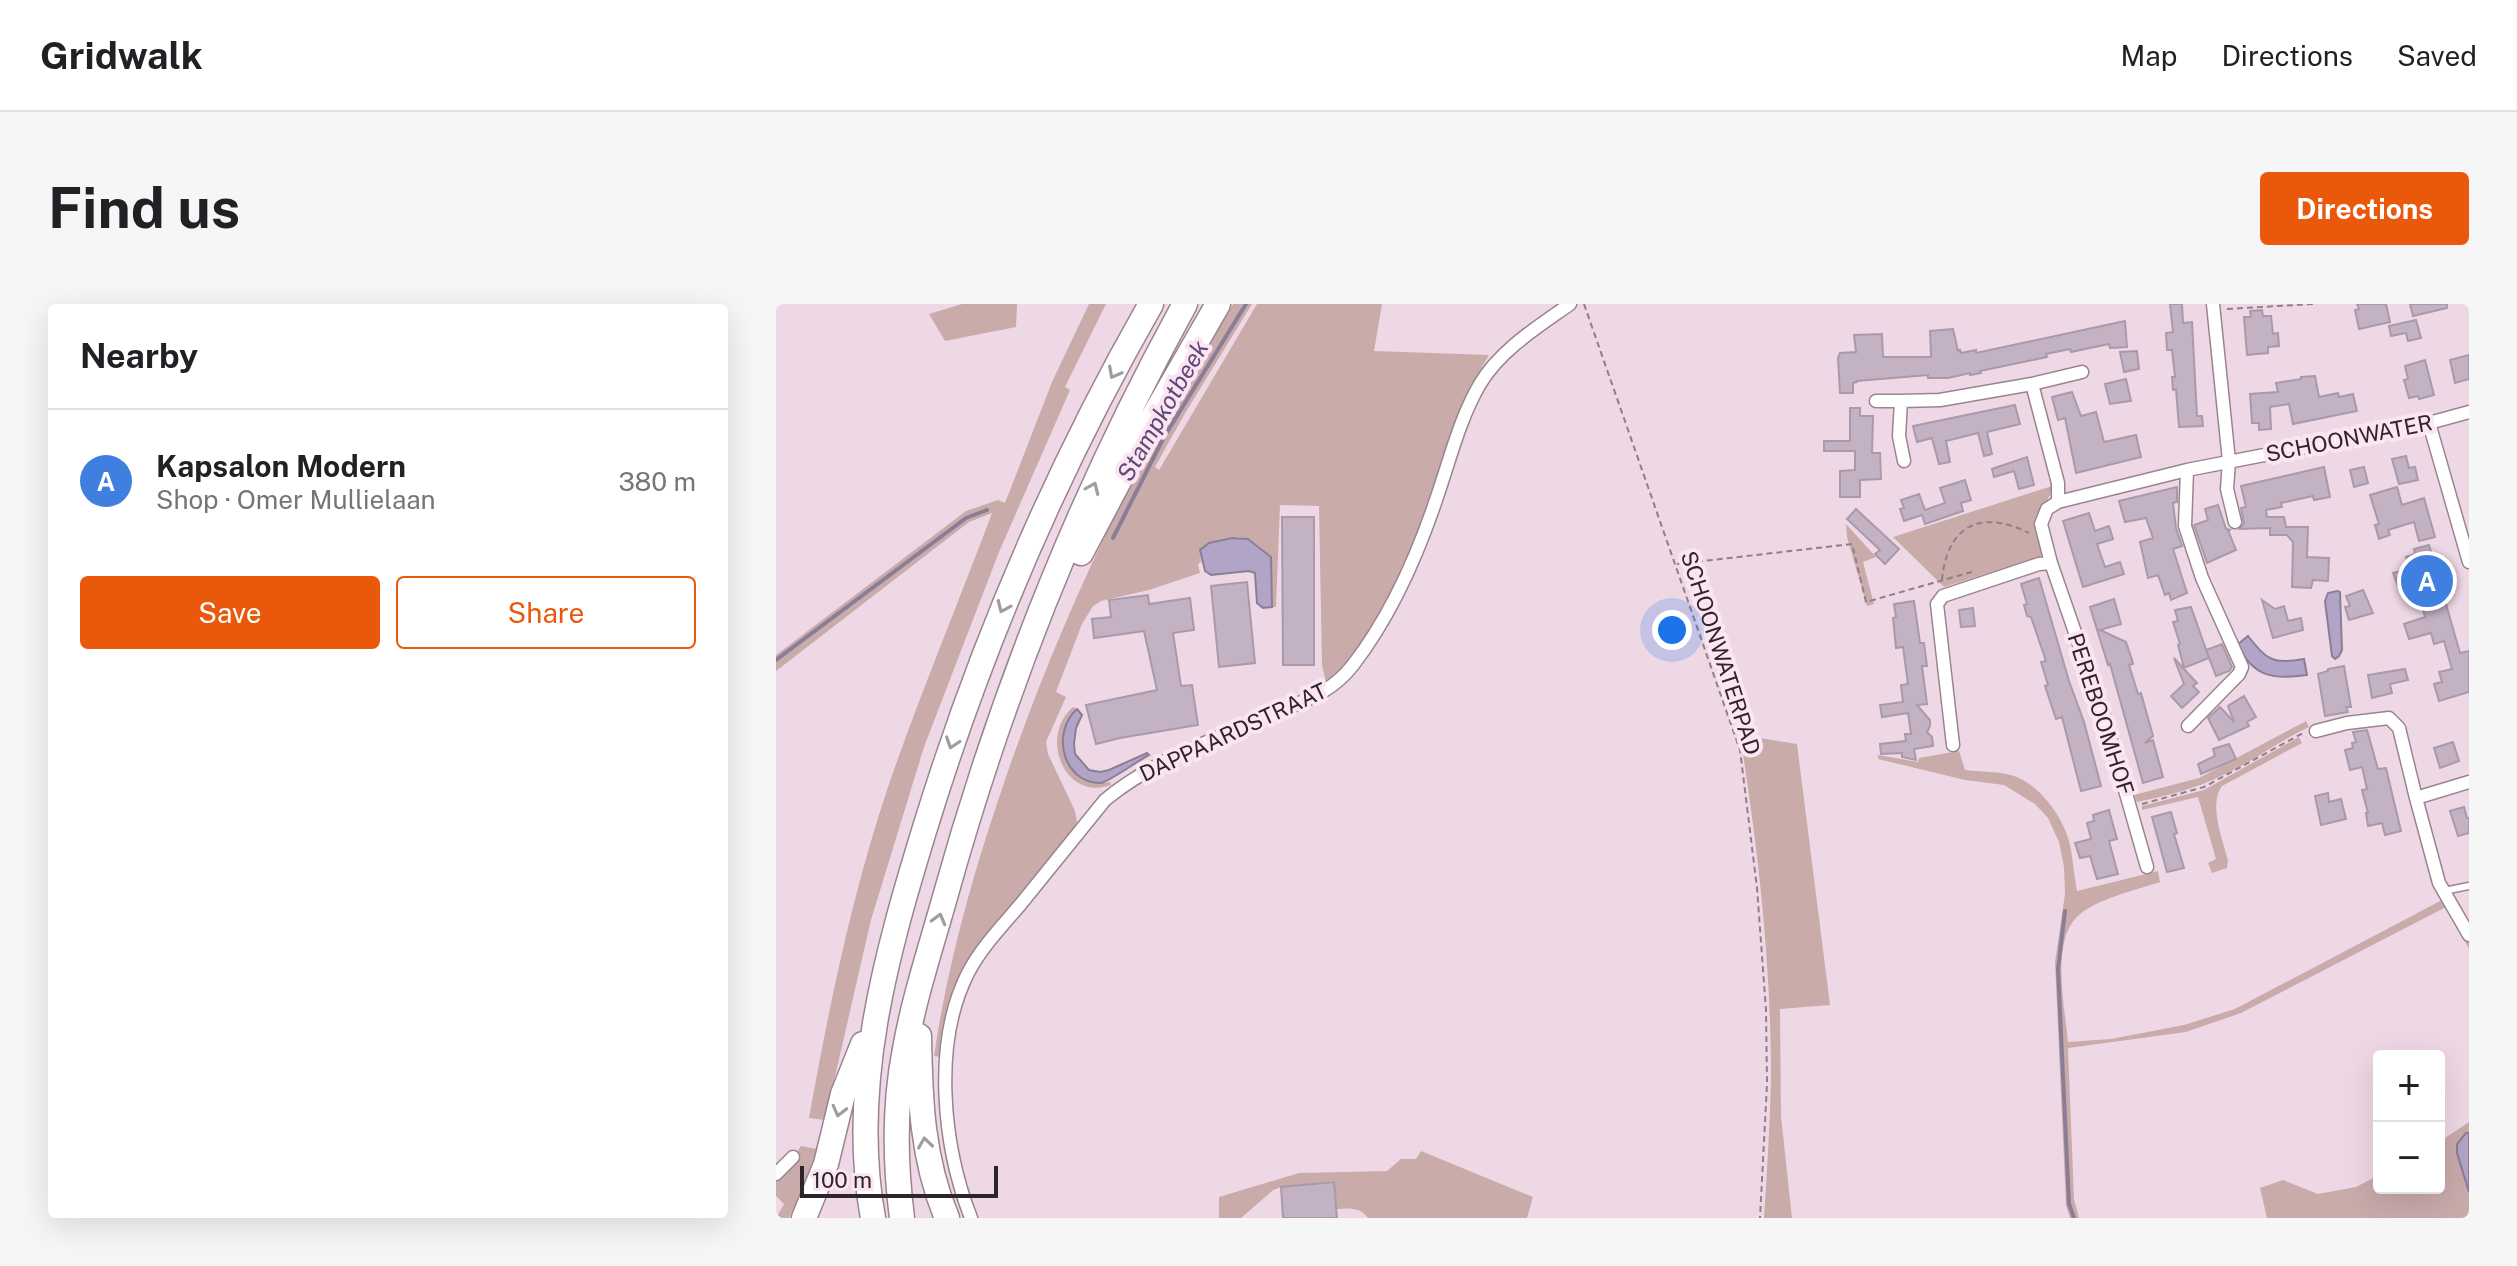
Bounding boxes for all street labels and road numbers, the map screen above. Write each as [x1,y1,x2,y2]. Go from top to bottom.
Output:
street label: SCHOONWATER [2264,409,2434,467]
street label: SCHOONWATERPAD [1676,548,1766,758]
street label: PEREBOOMHOF [2063,630,2139,798]
street label: DAPPAARDSTRAAT [1135,677,1331,787]

